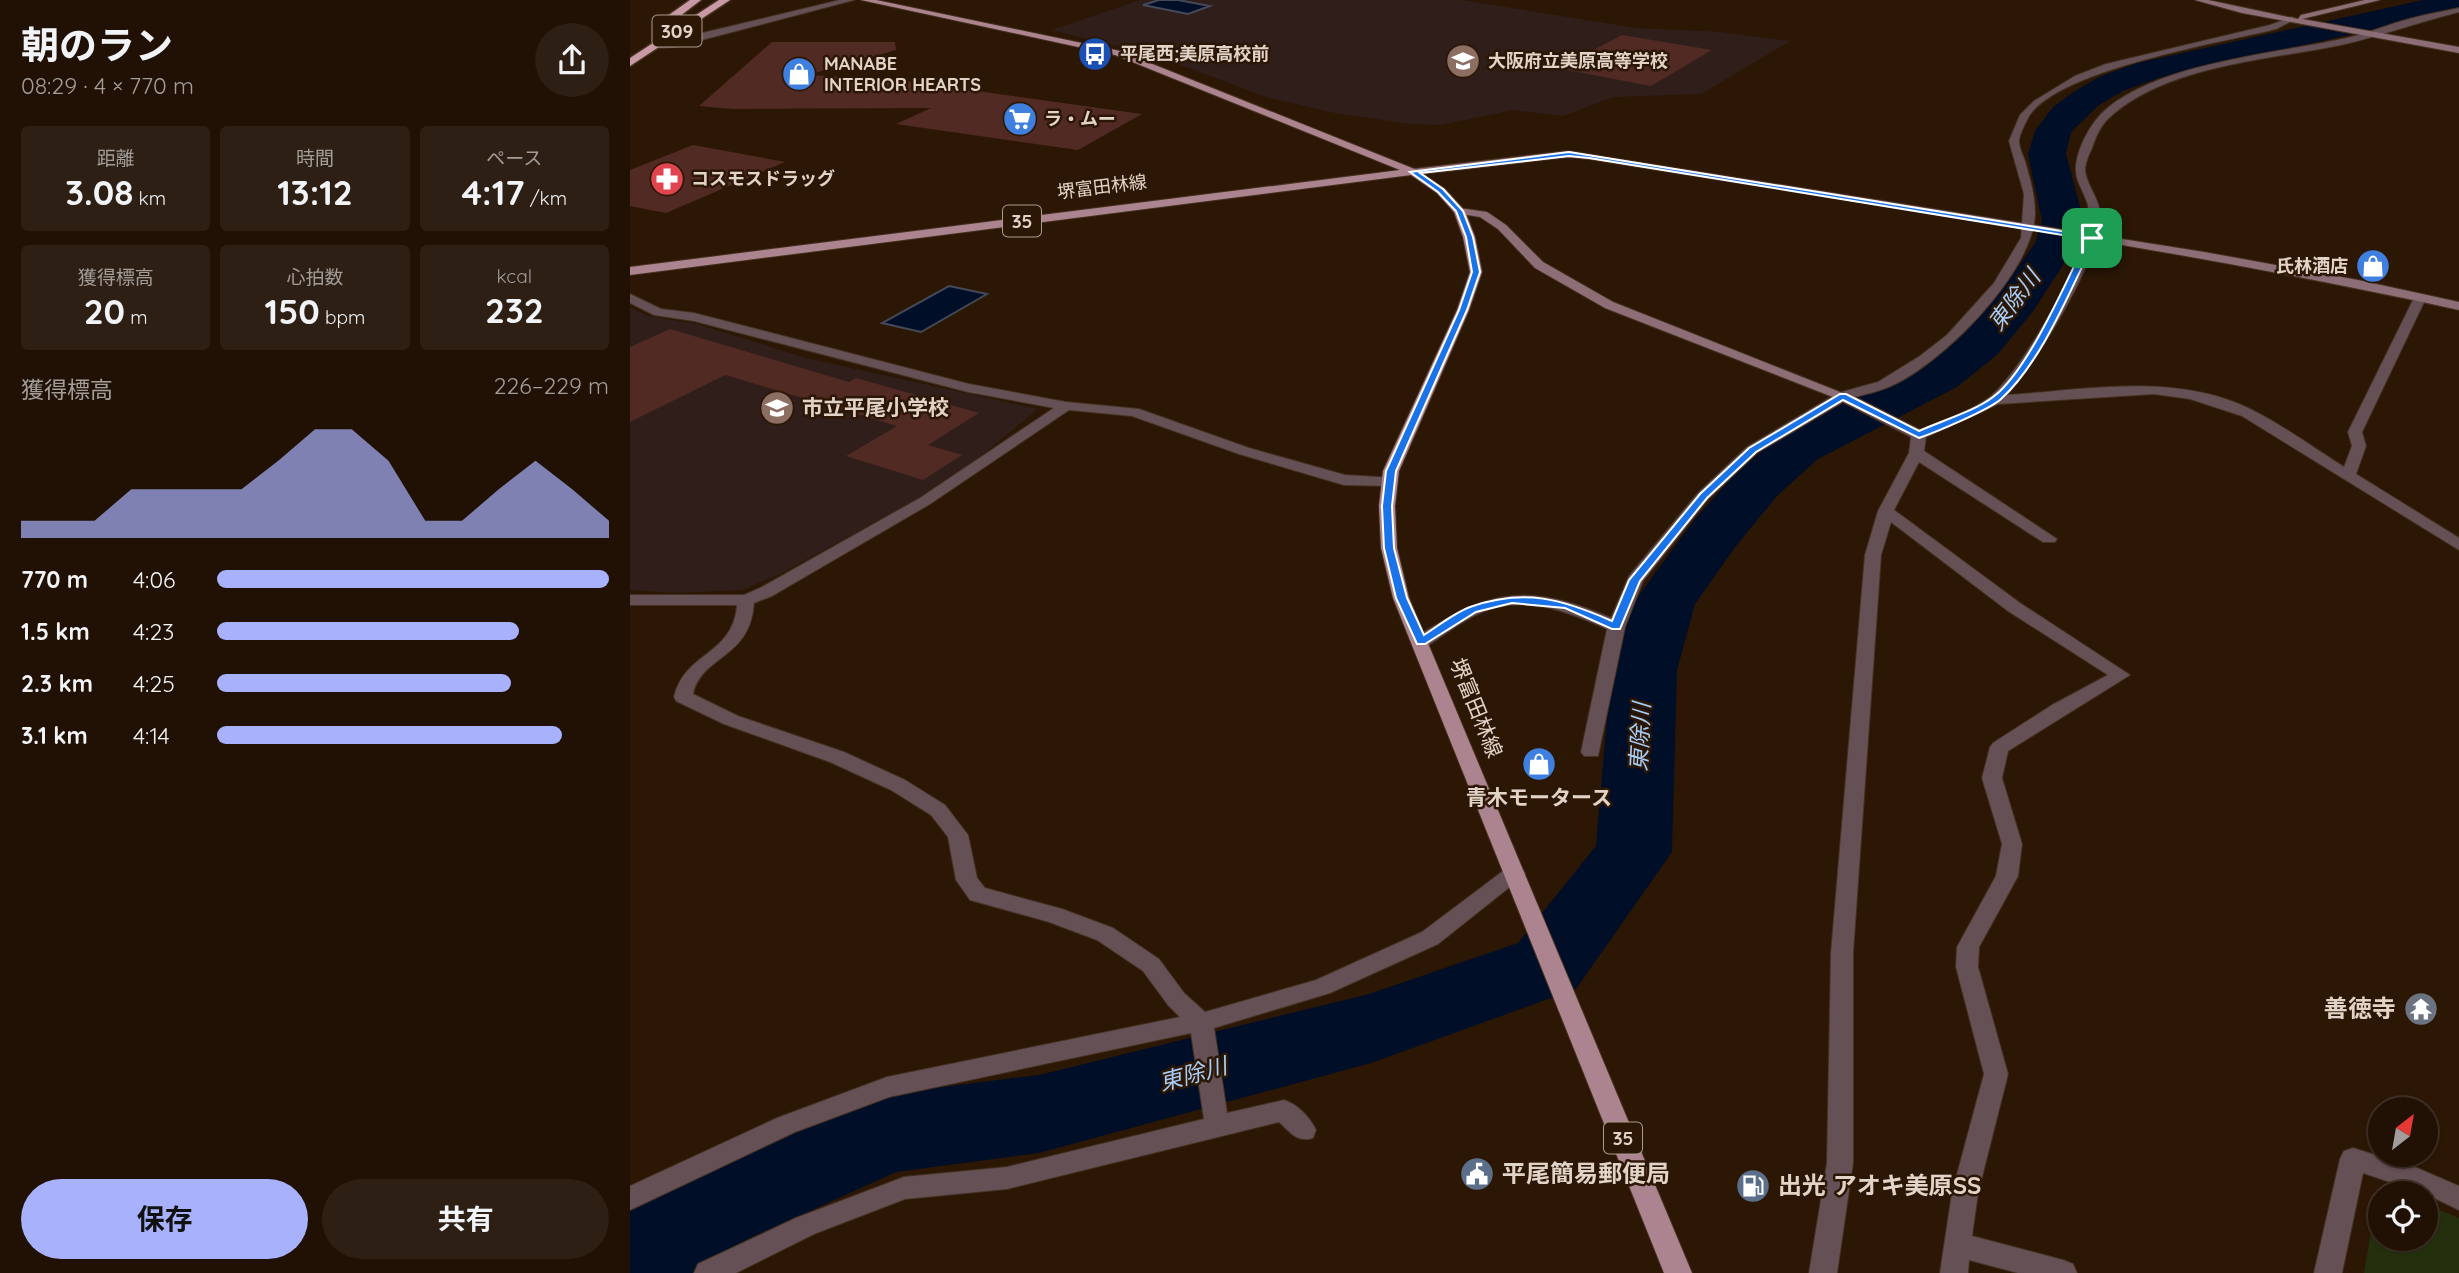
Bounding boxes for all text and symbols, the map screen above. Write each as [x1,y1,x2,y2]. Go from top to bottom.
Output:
road number: 309 [652,16,702,46]
text: 朝のラン [21,21,173,69]
button: share [535,23,609,97]
bus stop icon: 平尾西;美原高校前 [1076,35,1114,73]
place label: 平尾西;美原高校前 [1120,42,1269,65]
school or university icon: 大阪府立美原高等学校 [1444,42,1482,80]
place label: 大阪府立美原高等学校 [1488,49,1668,72]
place label: MANABE INTERIOR HEARTS [824,52,981,96]
shop icon: MANABE INTERIOR HEARTS [780,55,818,93]
text: 08:29 · 4 × 770 m [21,71,194,100]
supermarket icon: ラ・ムー [1001,100,1039,138]
place label: ラ・ムー [1044,107,1116,130]
text: 距離 [97,146,135,170]
text: 時間 [296,146,334,170]
text: ペース [486,146,542,170]
pharmacy icon: コスモスドラッグ [648,160,686,198]
place label: コスモスドラッグ [691,167,835,190]
text: 3.08 [65,170,133,214]
text: 13:12 [277,170,353,214]
text: 4:17 [462,170,525,214]
street label: 堺富田林線 [1056,170,1148,203]
text: km [133,186,166,210]
text: /km [525,186,567,210]
road number: 35 [1003,206,1041,236]
pin [2062,208,2122,268]
icon: arrive [2073,219,2111,257]
shop icon: 氏林酒店 [2354,247,2392,285]
place label: 氏林酒店 [2276,254,2348,277]
water label: 東除川 [1981,261,2048,336]
text: kcal [497,264,532,288]
text: 獲得標高 [78,265,154,289]
text: 心拍数 [286,265,344,289]
text: 232 [485,288,544,332]
text: 20 [84,289,125,333]
text: 150 [265,289,320,333]
text: m [125,305,148,329]
text: bpm [320,305,365,329]
text: 226–229 m [494,371,609,400]
text: 獲得標高 [21,375,113,404]
school or university icon: 市立平尾小学校 [758,389,796,427]
place label: 市立平尾小学校 [802,394,949,420]
text: 770 m [21,565,88,594]
text: 4:06 [133,565,175,594]
text: 1.5 km [21,617,90,646]
text: 4:23 [133,617,174,646]
street label: 堺富田林線 [1445,654,1509,761]
text: 2.3 km [21,669,93,698]
text: 4:25 [133,669,175,698]
water label: 東除川 [1623,699,1656,772]
text: 3.1 km [21,721,88,750]
text: 4:14 [133,721,170,750]
shop icon: 青木モータース [1520,745,1558,783]
place label: 青木モータース [1466,784,1612,810]
temple icon: 善徳寺 [2402,990,2440,1028]
place label: 善徳寺 [2324,993,2396,1023]
water label: 東除川 [1156,1050,1233,1096]
north arrow [2368,1097,2438,1167]
map controls [2368,1097,2438,1251]
road number: 35 [1604,1122,1642,1154]
public building icon: 平尾簡易郵便局 [1458,1155,1496,1193]
place label: 平尾簡易郵便局 [1502,1158,1670,1188]
fuel station icon: 出光 アオキ美原SS [1734,1167,1772,1205]
place label: 出光 アオキ美原SS [1778,1170,1981,1200]
button: 保存 [21,1179,308,1259]
button: 共有 [322,1179,609,1259]
button: locate [2368,1181,2438,1251]

